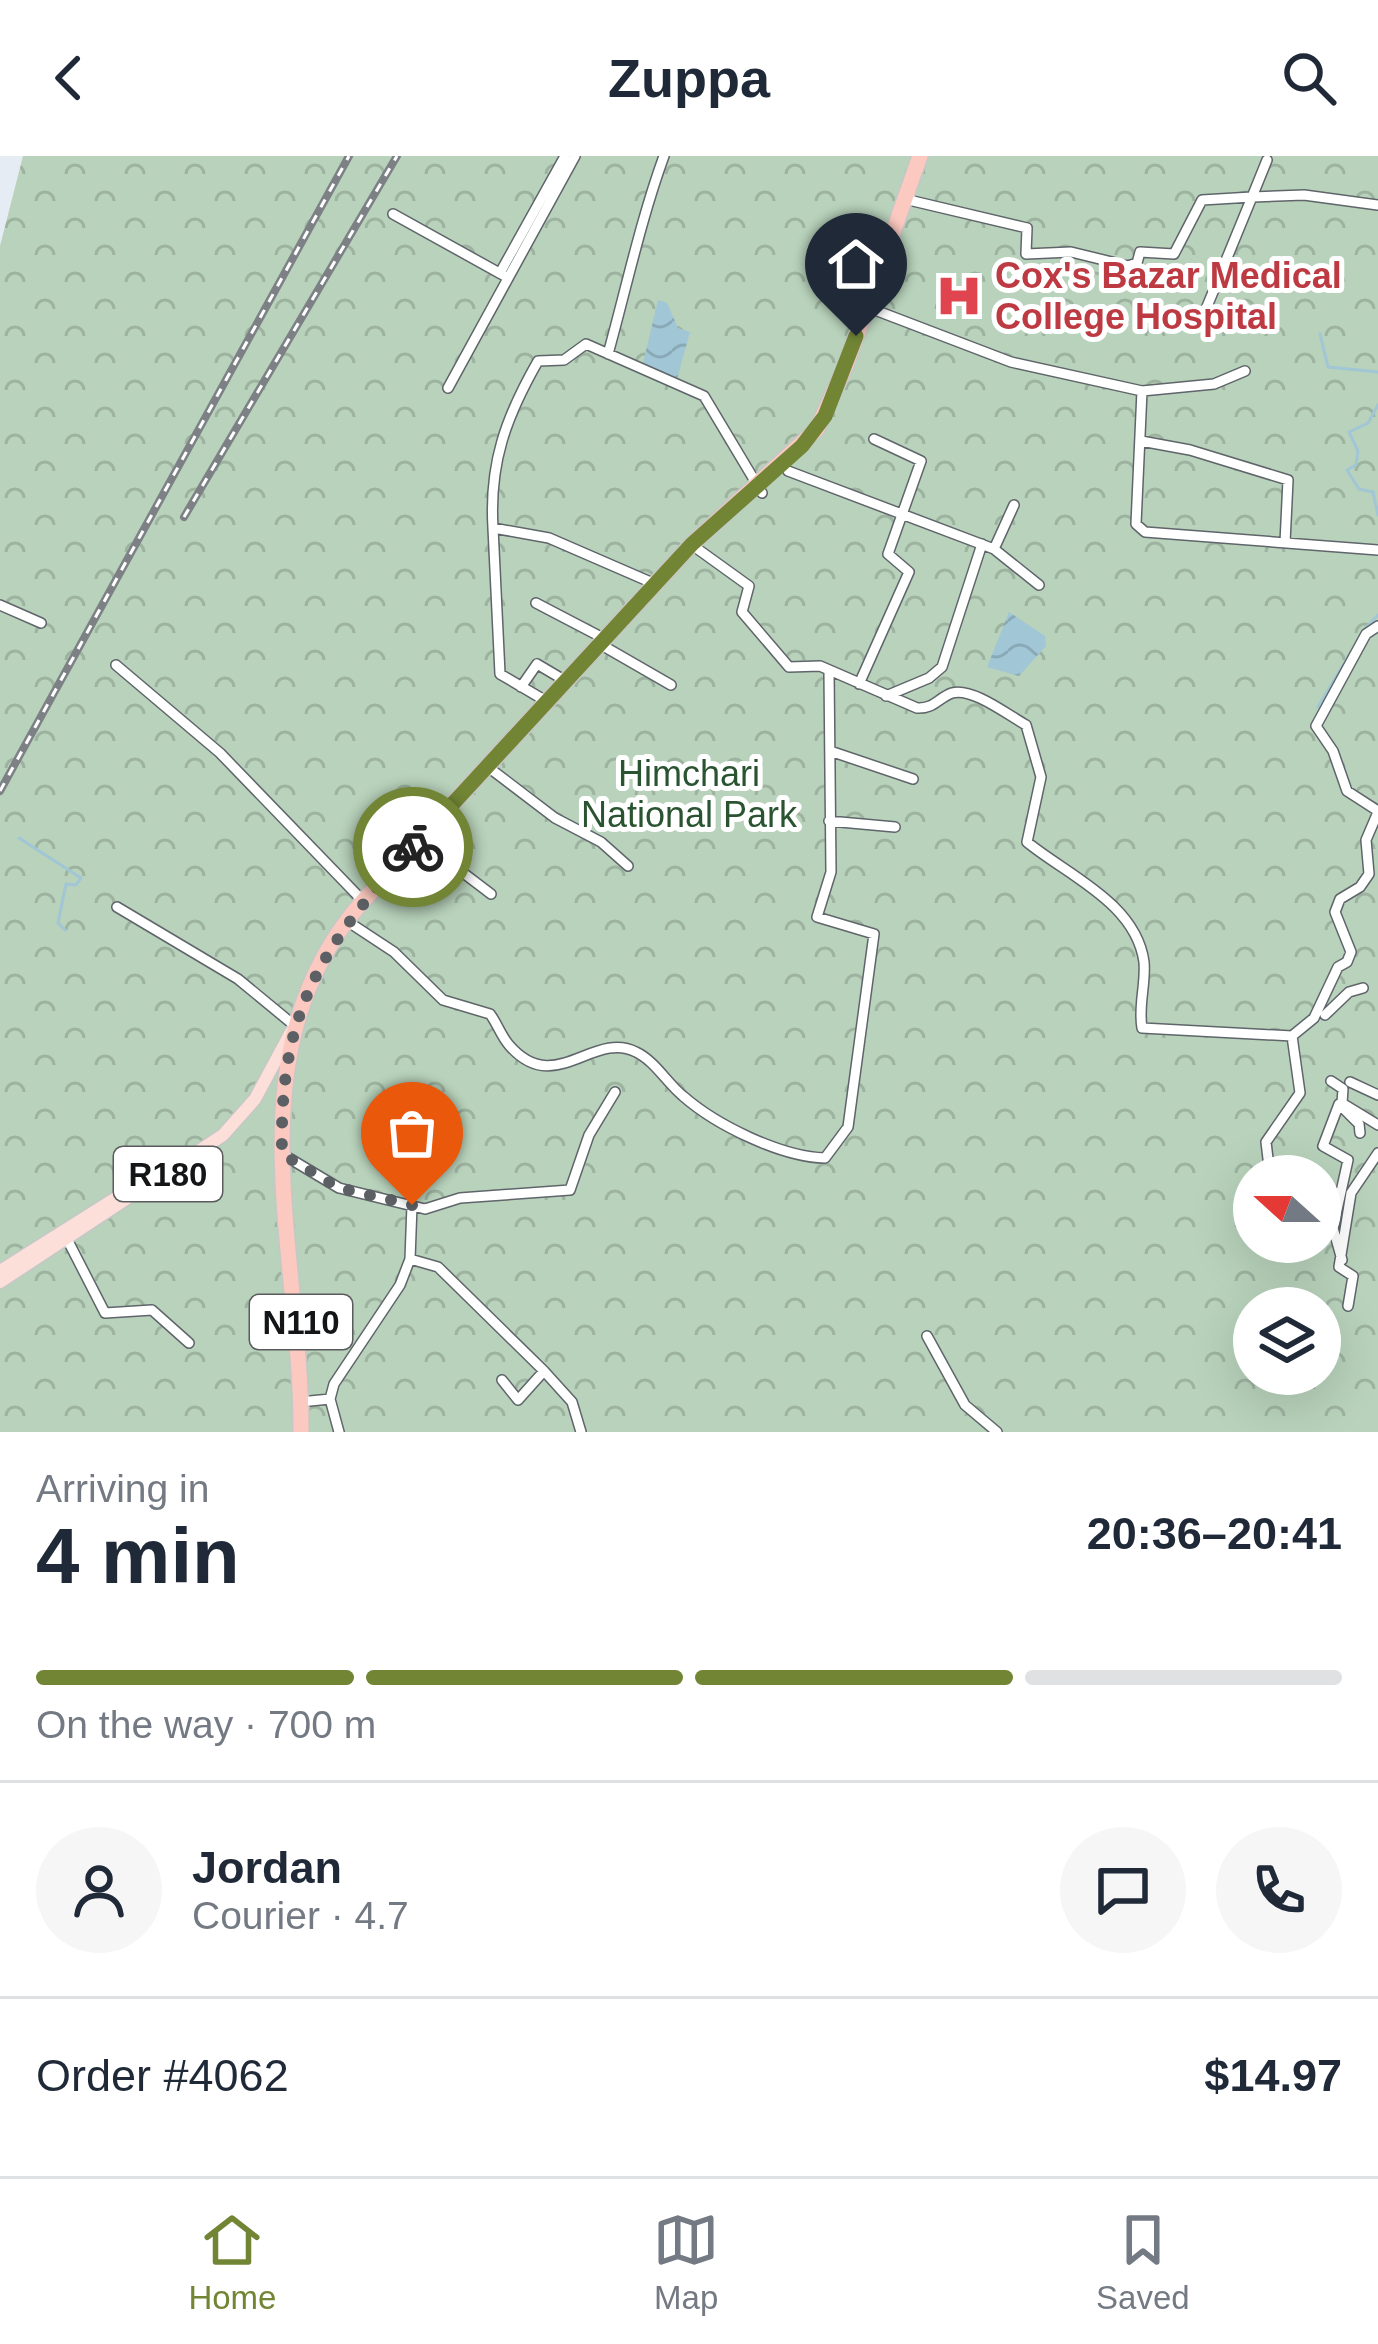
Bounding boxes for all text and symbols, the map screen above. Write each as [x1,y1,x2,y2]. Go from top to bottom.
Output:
icon: back [36,45,102,111]
icon: search [1276,45,1342,111]
text: Zuppa [608,48,770,108]
pin [805,213,907,336]
icon: home [823,231,889,297]
place label: Cox's Bazar Medical College Hospital [995,255,1342,337]
hospital icon: Cox's Bazar Medical College Hospital [934,271,984,321]
park label: Himchari National Park [581,753,798,835]
courier [353,787,473,907]
icon: bike [380,814,446,880]
pin [361,1082,463,1205]
icon: bag [379,1100,445,1166]
road number: R180 [114,1147,222,1201]
north arrow [1233,1155,1341,1263]
map controls [1233,1155,1341,1395]
button: layers [1233,1287,1341,1395]
road number: N110 [250,1295,352,1349]
text: Arriving in [36,1467,209,1510]
text: 20:36–20:41 [1087,1508,1342,1559]
text: 4 min [36,1512,240,1600]
text: On the way · 700 m [36,1703,376,1746]
button: person [36,1827,162,1953]
button: chat [1060,1827,1186,1953]
button: phone [1216,1827,1342,1953]
text: Jordan [192,1842,342,1893]
text: Courier · 4.7 [192,1894,409,1937]
text: Order #4062 [36,2050,289,2101]
text: $14.97 [1204,2050,1342,2101]
tab: Home [188,2207,276,2317]
tab: Map [653,2207,719,2317]
tab: Saved [1096,2207,1190,2317]

